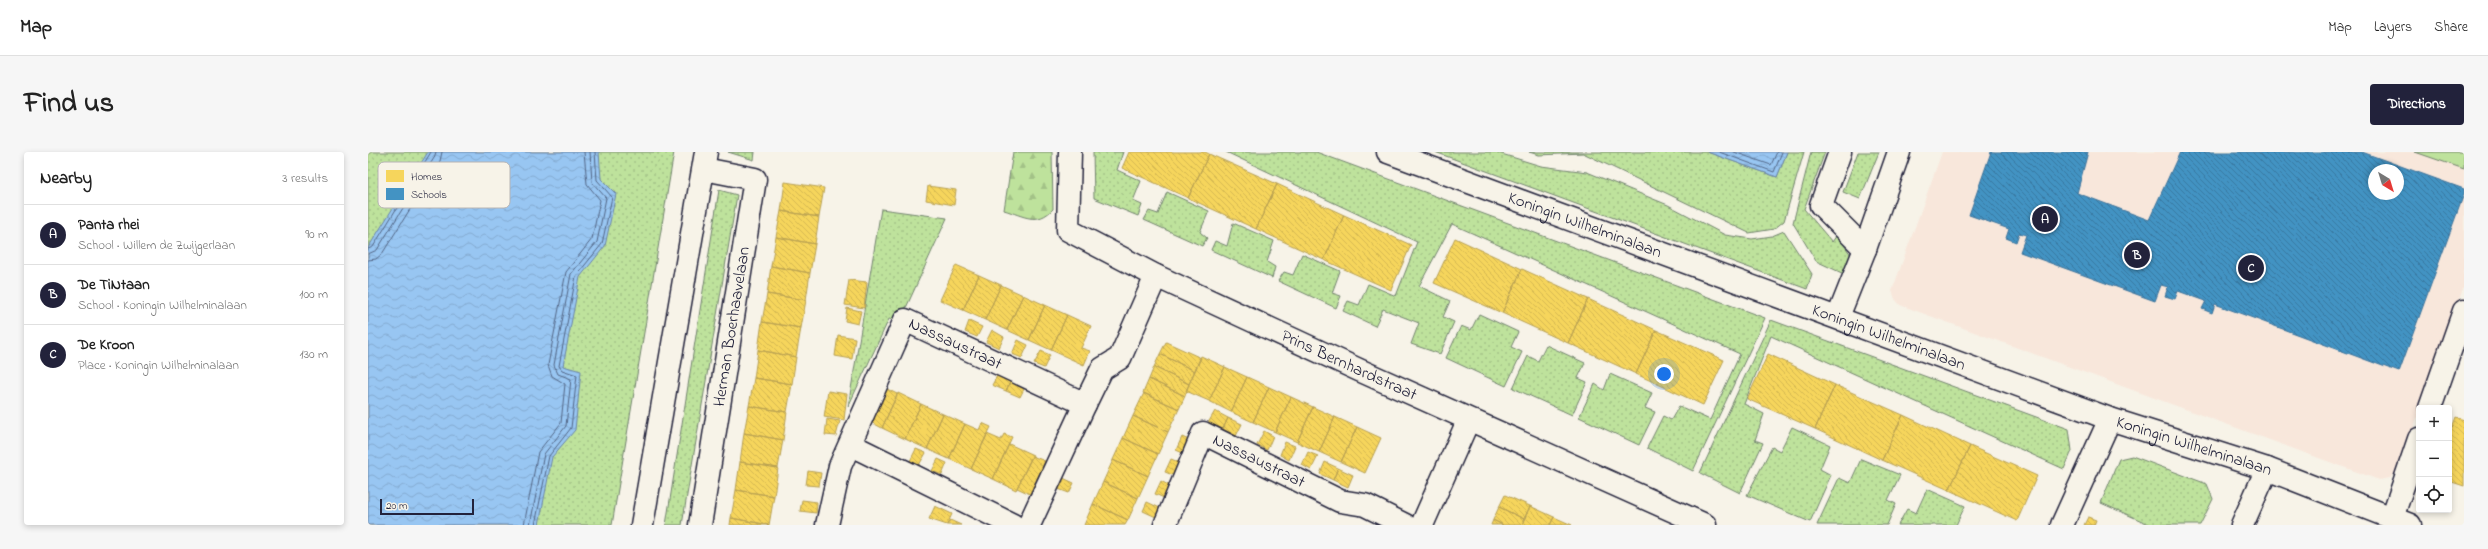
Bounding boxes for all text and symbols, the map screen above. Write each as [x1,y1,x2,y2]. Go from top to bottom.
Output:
text: Map [20,14,52,41]
text: Map [2328,17,2352,38]
text: Layers [2374,17,2412,38]
text: Share [2434,17,2468,38]
text: Find us [24,84,114,125]
button: Directions [2370,84,2464,125]
legend [378,162,510,208]
north arrow [2368,164,2404,200]
text: Nearby [40,166,92,191]
text: 3 results [282,169,328,188]
text: Homes [411,169,443,185]
street label: Koningin Wilhelminalaan [1505,185,1665,265]
text: Schools [411,187,447,203]
pin: A [2032,204,2058,234]
text: Panta rhei [78,214,139,236]
text: A [49,225,57,244]
text: 90 m [305,225,328,244]
text: School · Willem de Zwijgerlaan [78,236,235,255]
pin: B [2124,240,2150,270]
street label: Herman Boerhaavelaan [707,245,757,408]
pin: C [2238,253,2264,283]
text: De TiNtaan [78,274,150,296]
text: B [49,285,57,304]
text: 100 m [299,285,328,304]
text: School · Koningin Wilhelminalaan [78,296,247,315]
street label: Koningin Wilhelminalaan [1808,297,1969,377]
street label: Nassaustraat [905,311,1007,376]
street label: Prins Bernhardstraat [1277,323,1421,407]
text: De Kroon [78,334,134,356]
text: C [49,345,57,364]
text: 130 m [300,345,328,364]
text: Place · Koningin Wilhelminalaan [78,356,239,375]
your location [1654,364,1674,384]
map controls [2416,405,2452,513]
button: + [2416,405,2452,441]
street label: Koningin Wilhelminalaan [2113,409,2276,482]
street label: Nassaustraat [1208,427,1310,494]
button: − [2416,441,2452,477]
button: locate [2416,477,2452,513]
scale bar [380,497,474,516]
text: 20 m [386,498,408,514]

